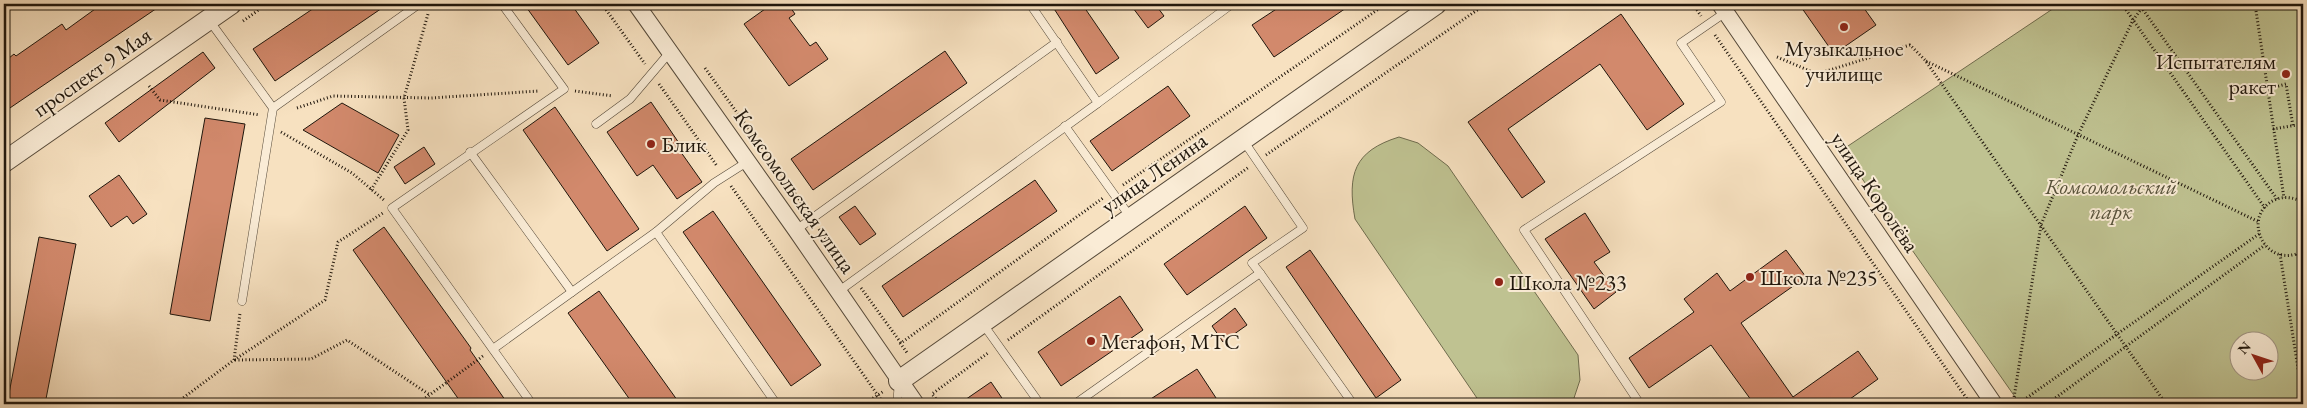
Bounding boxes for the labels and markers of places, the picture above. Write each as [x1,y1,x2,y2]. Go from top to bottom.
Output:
marker: Музыкальное училище [1838,21,1850,33]
place label: Музыкальное училище [1784,34,1904,88]
place label: Испытателям ракет [2156,47,2276,101]
marker: Испытателям ракет [2280,68,2292,80]
place label: Блик [661,130,707,159]
marker: Блик [645,138,657,150]
place label: Школа №235 [1760,263,1878,292]
place label: Школа №233 [1509,268,1627,297]
marker: Школа №235 [1744,271,1756,283]
marker: Школа №233 [1493,276,1505,288]
place label: Мегафон, МТС [1101,327,1240,356]
marker: Мегафон, МТС [1085,335,1097,347]

